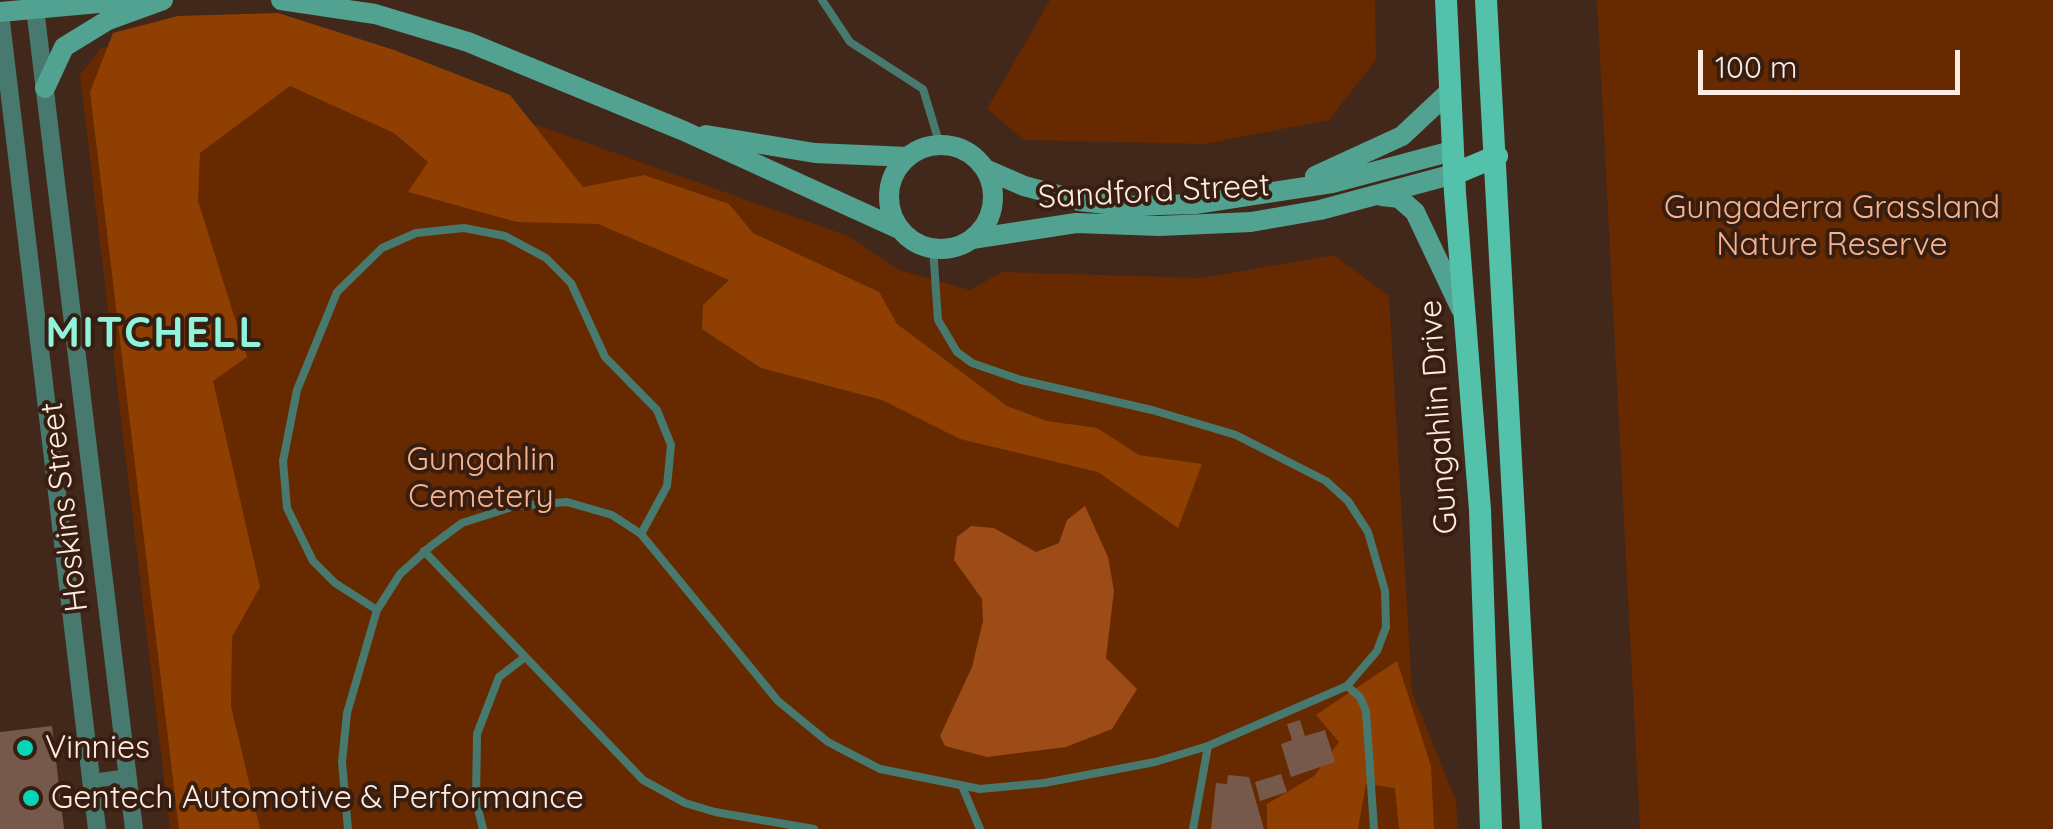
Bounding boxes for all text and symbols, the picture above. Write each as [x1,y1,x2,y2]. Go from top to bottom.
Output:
scale bar [1703,30,1966,92]
text: 100 m [1715,48,1797,86]
street label: Sandford Street [1037,167,1271,217]
park label: Gungaderra Grassland Nature Reserve [1664,189,2000,264]
street label: Gungahlin Drive [1412,299,1466,535]
district label: MITCHELL [45,309,265,359]
street label: Hoskins Street [33,400,97,614]
park label: Gungahlin Cemetery [406,441,556,516]
place label: Vinnies [45,729,150,767]
marker: Vinnies [14,737,36,759]
place label: Gentech Automotive & Performance [51,779,584,817]
marker: Gentech Automotive & Performance [20,787,42,809]

